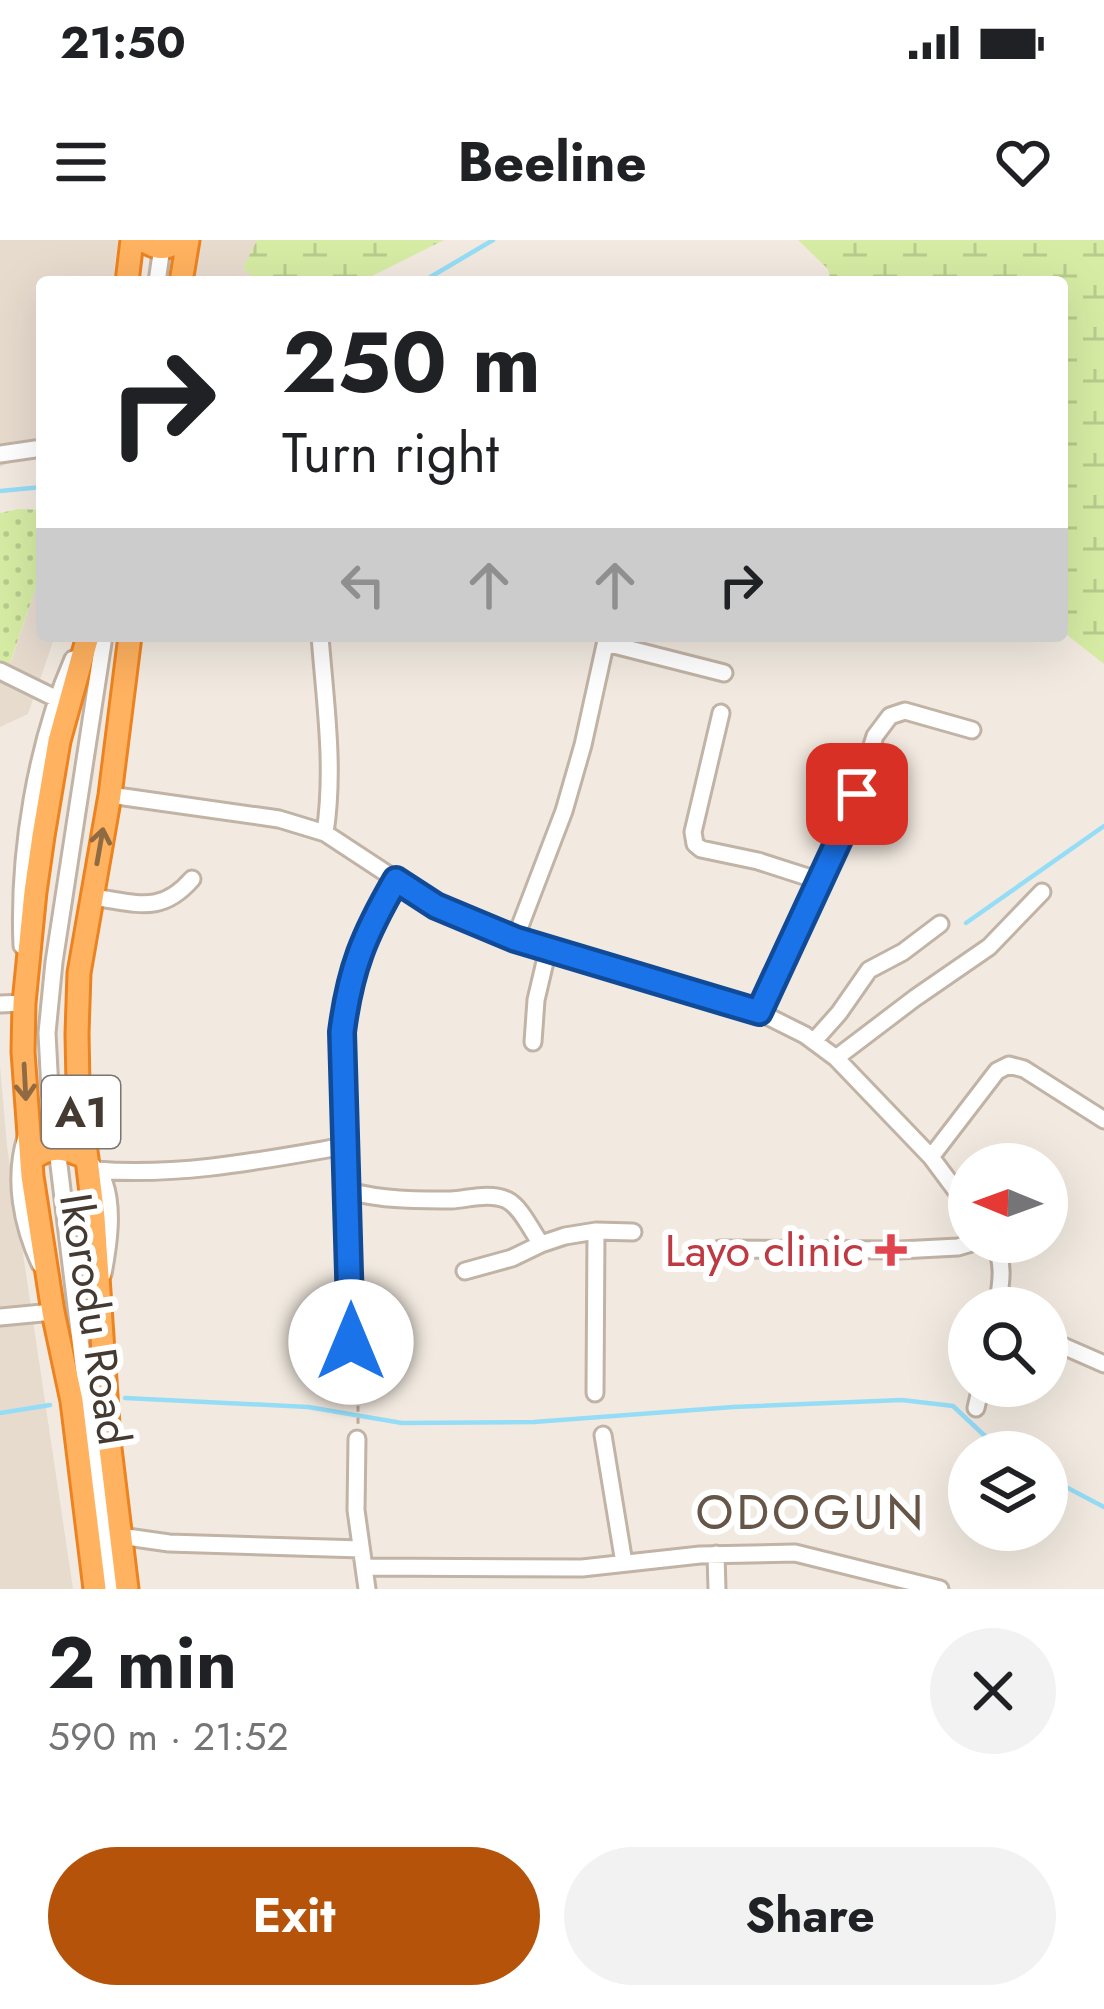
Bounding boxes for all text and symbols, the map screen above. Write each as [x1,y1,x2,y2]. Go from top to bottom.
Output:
text: 21:50 [60,10,186,75]
text: Beeline [457,123,647,201]
icon: menu [48,129,114,195]
icon: heart [990,129,1056,195]
text: 250 m [282,302,541,424]
icon: right [84,324,240,480]
text: Turn right [282,414,499,492]
icon: left [330,552,396,618]
icon: ahead [456,552,522,618]
icon: ahead [582,552,648,618]
icon: right [708,552,774,618]
pin [806,743,908,845]
icon: arrive [824,761,890,827]
one-way arrow [90,828,112,867]
one-way arrow [14,1062,37,1101]
road number: A1 [42,1076,120,1148]
north arrow [948,1143,1068,1263]
map controls [948,1143,1068,1551]
street label: Ikorodu Road [43,1189,147,1449]
place label: Layo clinic [665,1218,864,1283]
marker: Layo clinic [875,1234,907,1266]
position arrow [288,1279,414,1405]
button: search [948,1287,1068,1407]
button: layers [948,1431,1068,1551]
district label: ODOGUN [696,1478,926,1547]
text: 2 min [48,1611,237,1715]
button: close [930,1628,1056,1754]
text: 590 m · 21:52 [48,1708,289,1765]
button: Exit [48,1847,540,1985]
button: Share [564,1847,1056,1985]

